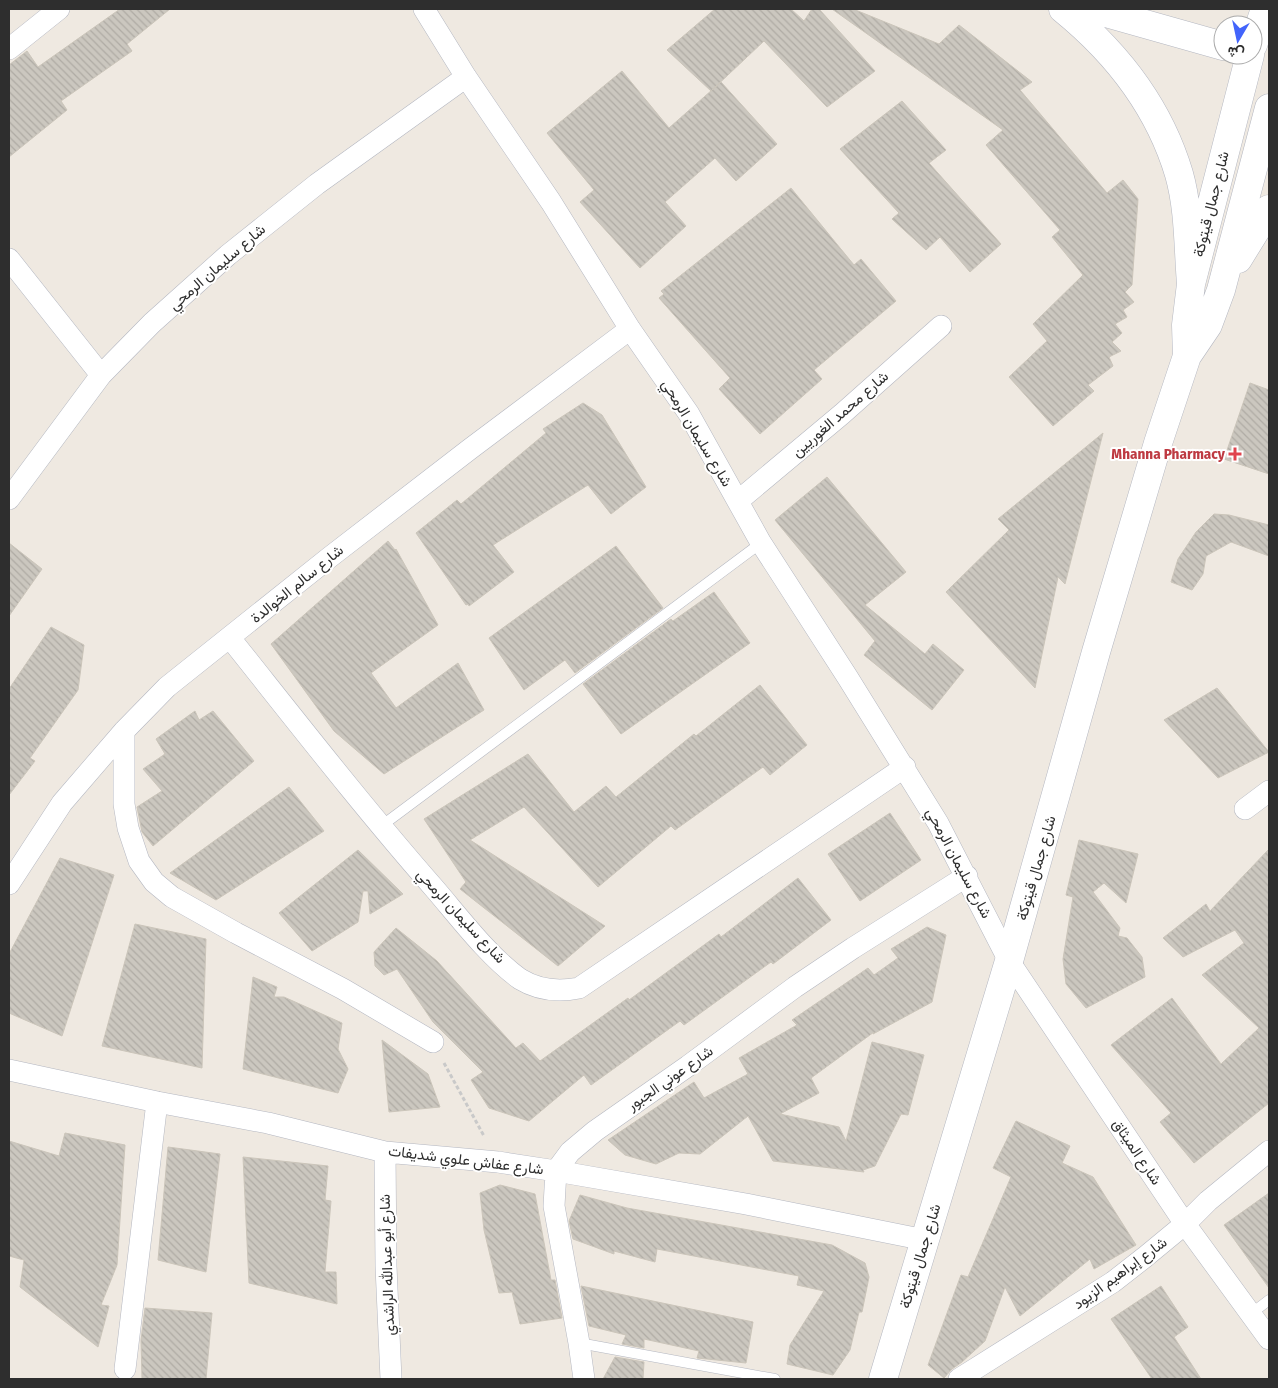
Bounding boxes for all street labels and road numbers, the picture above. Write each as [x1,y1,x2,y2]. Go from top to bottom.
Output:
street label: شارع جمال قيتوكة [1189,149,1235,259]
street label: شارع سليمان الرمحي [165,220,272,317]
street label: شارع محمد الغوريين [788,367,893,462]
street label: شارع سليمان الرمحي [654,376,736,492]
street label: شارع سالم الخوالدة [247,541,348,629]
street label: شارع سليمان الرمحي [919,805,996,923]
street label: شارع جمال قيتوكة [1012,813,1062,923]
street label: شارع سليمان الرمحي [410,865,509,970]
street label: شارع عوني الجبور [623,1042,719,1118]
street label: شارع الميثاق [1107,1116,1166,1190]
street label: شارع عفاش علوي شديفات [387,1142,545,1182]
street label: شارع أبو عبدالله الراشدي [376,1194,402,1336]
street label: شارع جمال قيتوكة [896,1201,946,1311]
street label: شارع إبراهيم الزيود [1070,1233,1172,1315]

